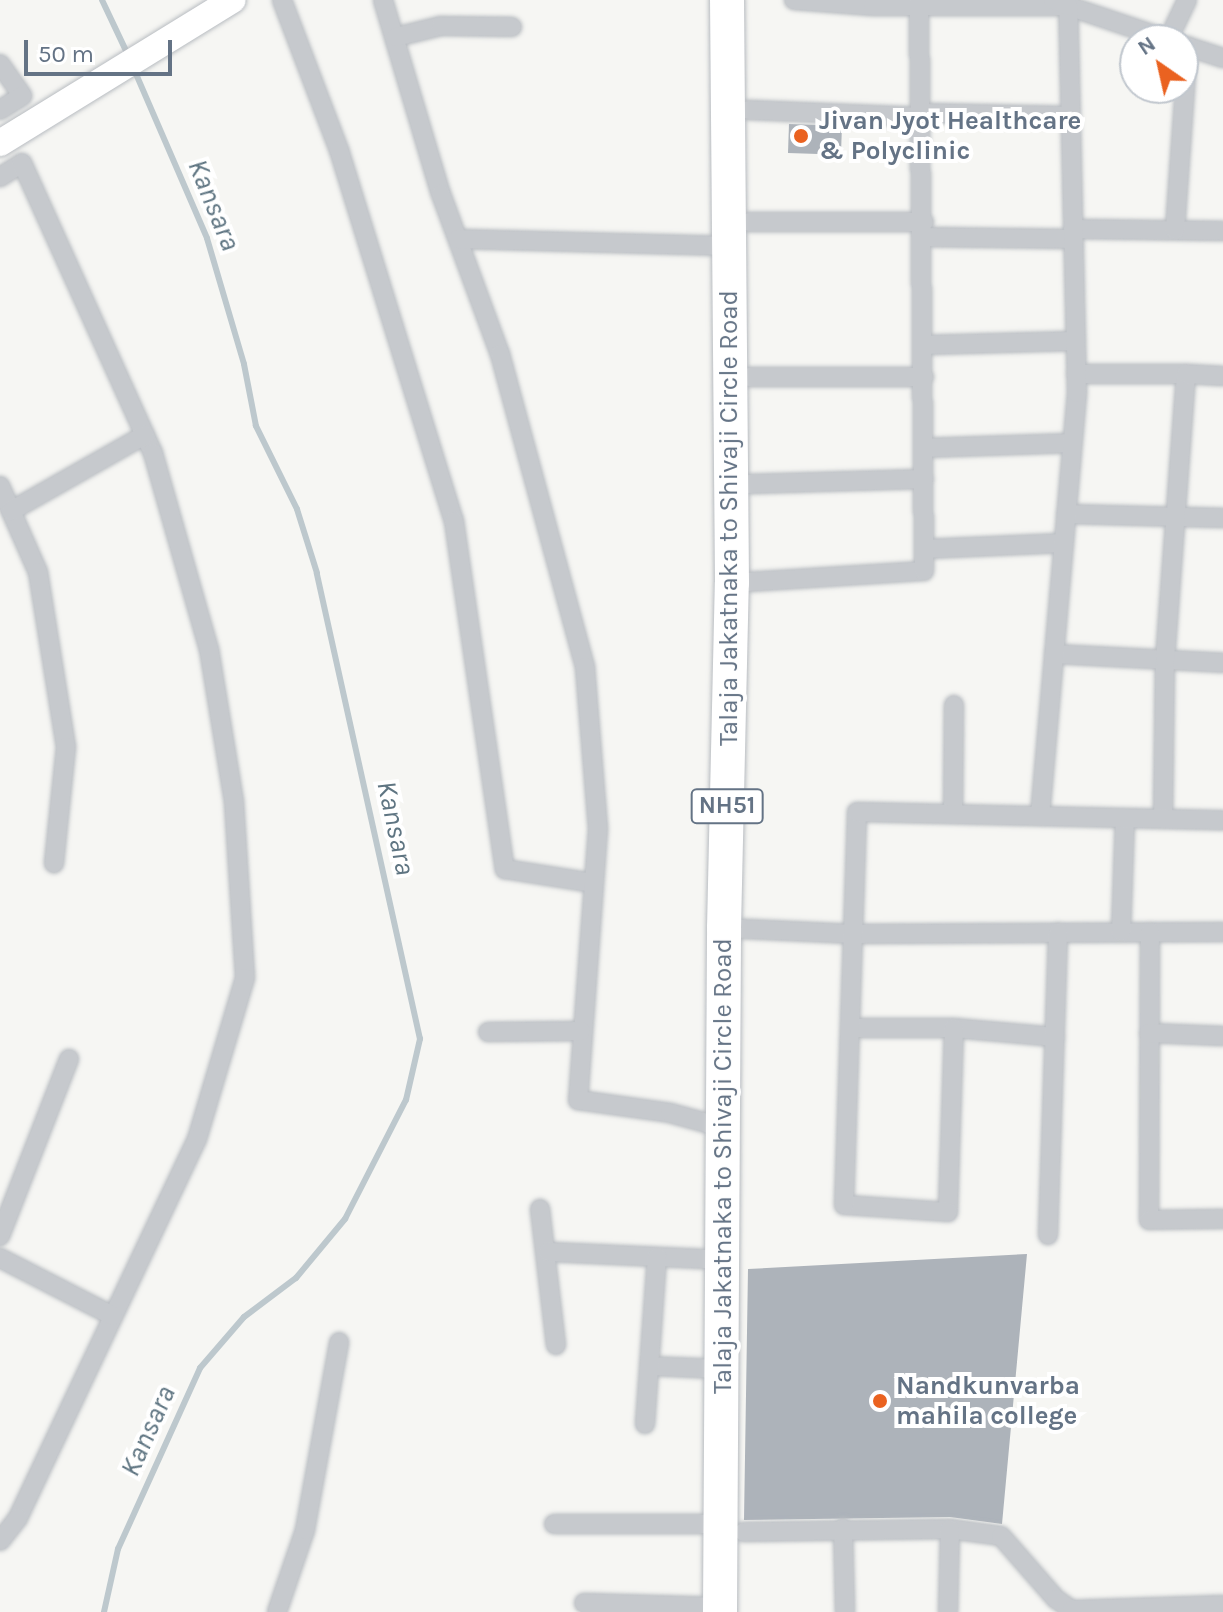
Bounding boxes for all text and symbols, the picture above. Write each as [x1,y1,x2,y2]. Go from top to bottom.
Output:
scale bar [28,24,176,74]
north arrow [1119,24,1199,104]
text: N [1133,31,1161,61]
text: 50 m [38,40,94,68]
place label: Jivan Jyot Healthcare & Polyclinic [819,105,1081,166]
marker: Jivan Jyot Healthcare & Polyclinic [790,125,812,147]
water label: Kansara [180,154,248,256]
street label: Talaja Jakatnaka to Shivaji Circle Road [713,290,745,746]
water label: Kansara [370,778,422,878]
road number: NH51 [689,786,765,826]
street label: Talaja Jakatnaka to Shivaji Circle Road [707,938,739,1394]
place label: Nandkunvarba mahila college [896,1370,1080,1432]
water label: Kansara [113,1380,183,1482]
marker: Nandkunvarba mahila college [871,1392,889,1410]

